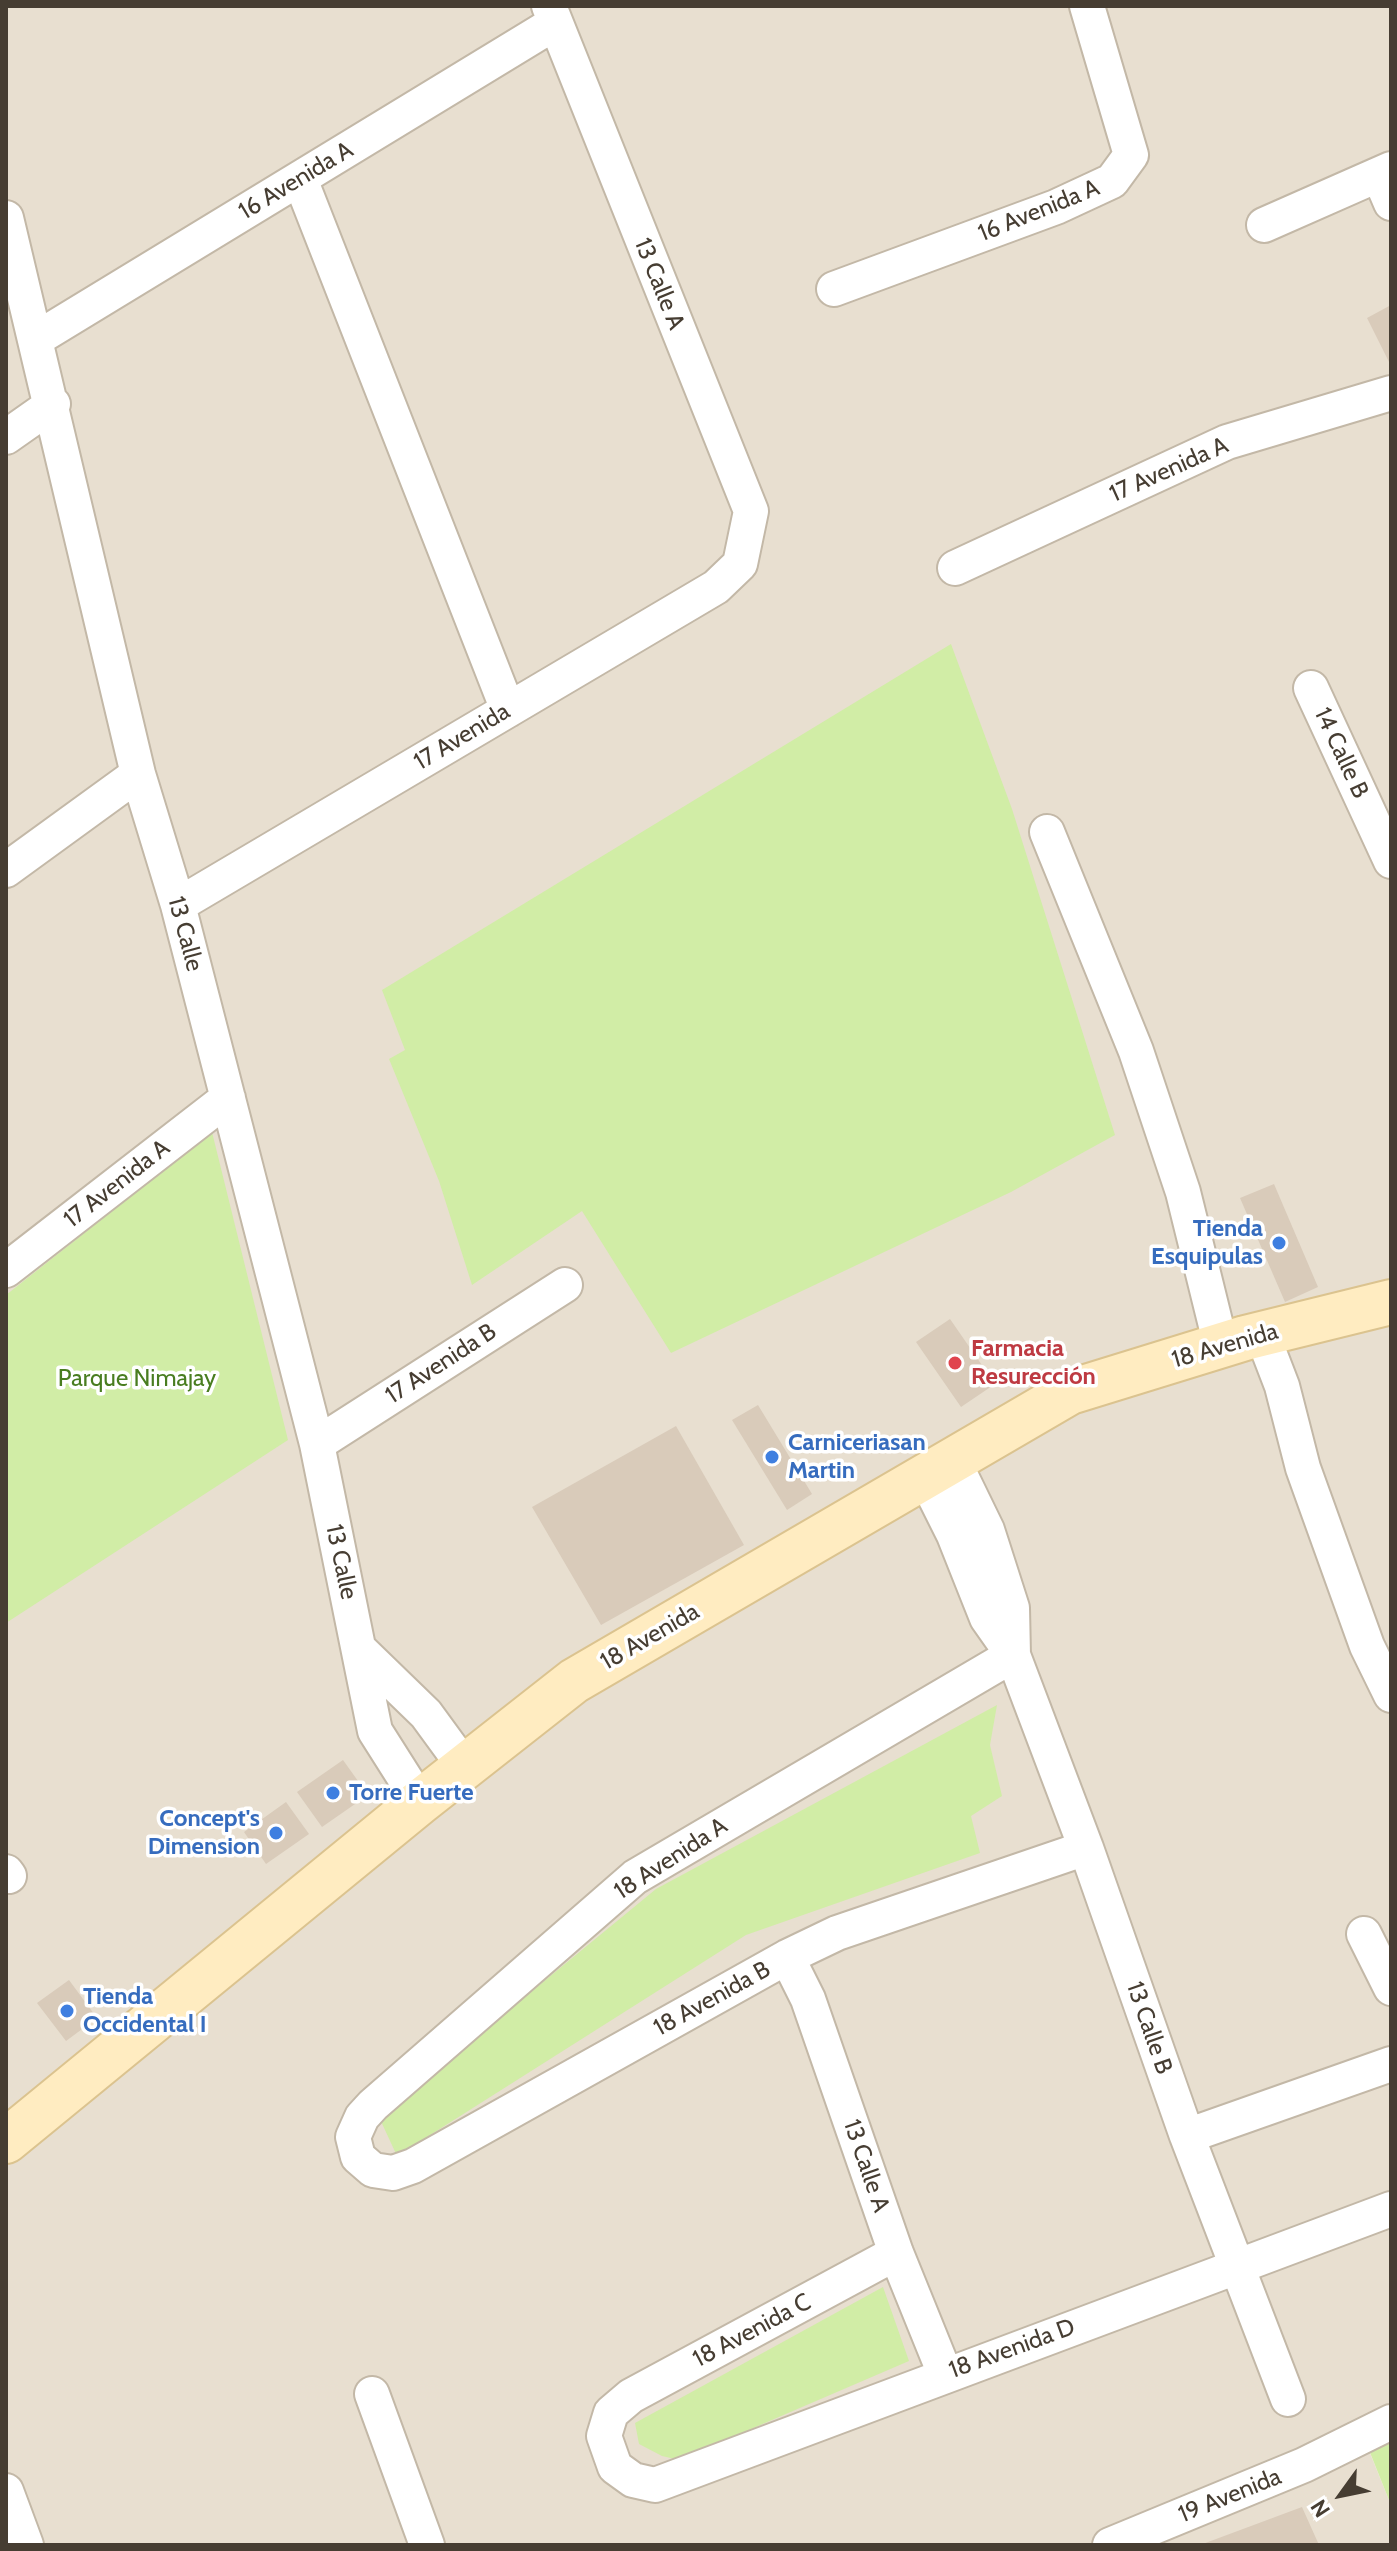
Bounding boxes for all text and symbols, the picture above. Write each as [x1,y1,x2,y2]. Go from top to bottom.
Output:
street label: 16 Avenida A [234,136,358,226]
street label: 16 Avenida A [974,174,1104,248]
street label: 13 Calle A [628,234,690,334]
street label: 17 Avenida A [1105,431,1233,509]
street label: 17 Avenida [409,697,515,777]
street label: 14 Calle B [1308,703,1374,803]
street label: 13 Calle [161,894,209,974]
street label: 17 Avenida A [58,1134,176,1234]
place label: Tienda Esquipulas [1151,1215,1263,1271]
marker: Tienda Esquipulas [1270,1234,1288,1252]
street label: 18 Avenida [1169,1317,1281,1375]
street label: 17 Avenida B [380,1318,502,1410]
place label: Farmacia Resurección [971,1335,1096,1391]
marker: Farmacia Resurección [946,1354,964,1372]
park label: Parque Nimajay [58,1365,216,1393]
place label: Carniceriasan Martin [788,1429,926,1485]
marker: Carniceriasan Martin [763,1448,781,1466]
street label: 13 Calle [319,1522,363,1602]
street label: 18 Avenida [596,1597,704,1677]
place label: Torre Fuerte [349,1779,474,1807]
marker: Torre Fuerte [324,1784,342,1802]
place label: Concept's Dimension [148,1805,260,1861]
street label: 18 Avenida A [609,1812,733,1906]
marker: Concept's Dimension [267,1824,285,1842]
street label: 18 Avenida B [649,1955,775,2043]
street label: 13 Calle B [1120,1978,1178,2078]
place label: Tienda Occidental I [83,1983,206,2039]
marker: Tienda Occidental I [58,2002,76,2020]
street label: 13 Calle A [837,2116,895,2216]
street label: 18 Avenida C [688,2288,816,2374]
street label: 18 Avenida D [945,2313,1079,2385]
north arrow [1301,2455,1381,2535]
street label: 19 Avenida [1175,2462,1285,2530]
text: N [1305,2494,1336,2522]

